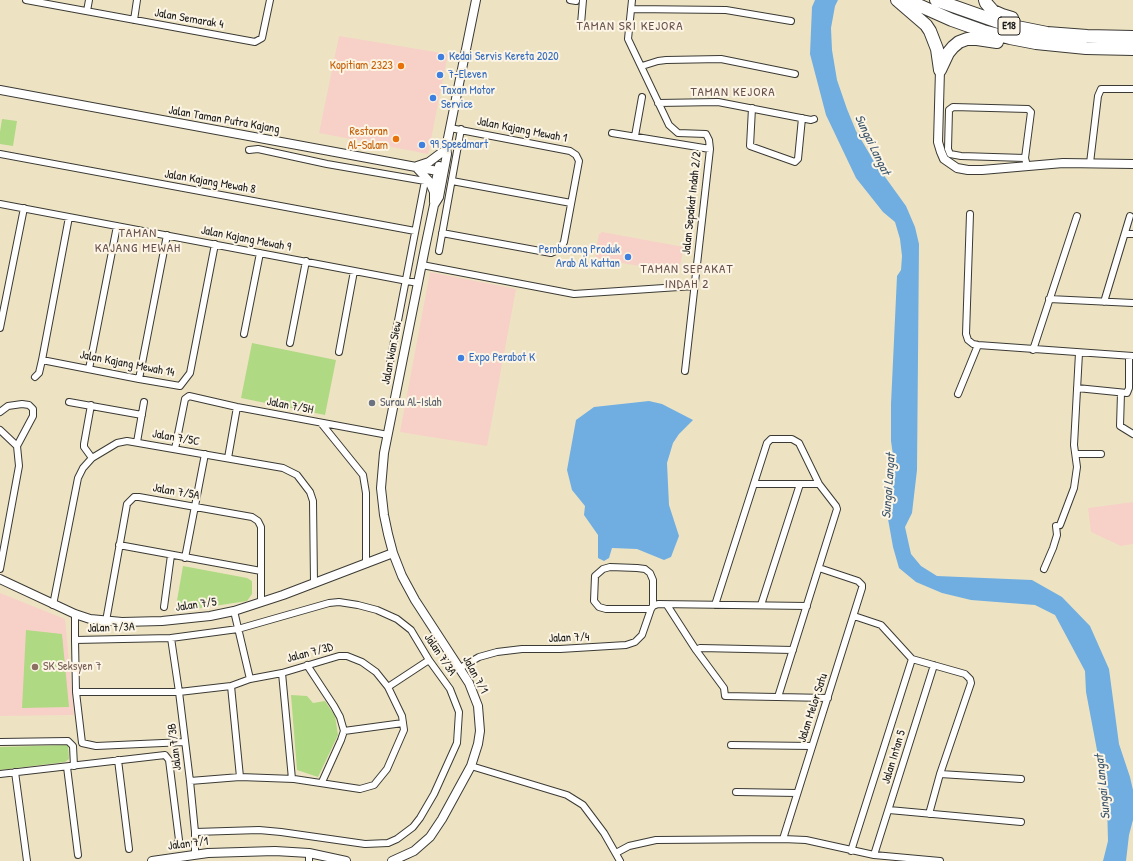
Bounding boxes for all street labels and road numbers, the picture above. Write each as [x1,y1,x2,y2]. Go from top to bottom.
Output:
street label: Jalan Semarak 4 [153,6,225,32]
road number: E18 [998,17,1020,35]
street label: Jalan Taman Putra Kajang [167,103,281,137]
street label: Jalan Kajang Mewah 1 [476,114,568,146]
street label: Jalan Sepakat Indah 2/2 [679,151,705,255]
street label: Jalan Kajang Mewah 8 [163,167,257,197]
street label: Jalan Kajang Mewah 9 [200,223,292,255]
street label: Jalan Wan Siew [379,320,405,386]
street label: Jalan Kajang Mewah 14 [78,348,176,380]
street label: Jalan 7/5H [266,394,314,418]
street label: Jalan 7/5C [151,427,201,449]
street label: Jalan 7/5A [152,481,200,503]
street label: Jalan 7/5 [175,595,217,615]
street label: Jalan 7/3A [87,620,135,636]
street label: Jalan 7/4 [548,630,590,646]
street label: Jalan 7/3A [421,631,459,679]
street label: Jalan 7/3D [285,640,335,666]
street label: Jalan 7/1 [459,654,491,696]
street label: Jalan Melor Satu [795,672,831,744]
street label: Jalan 7/3B [165,722,185,772]
street label: Jalan Intan 5 [879,728,909,786]
street label: Jalan 7/1 [167,834,209,854]

